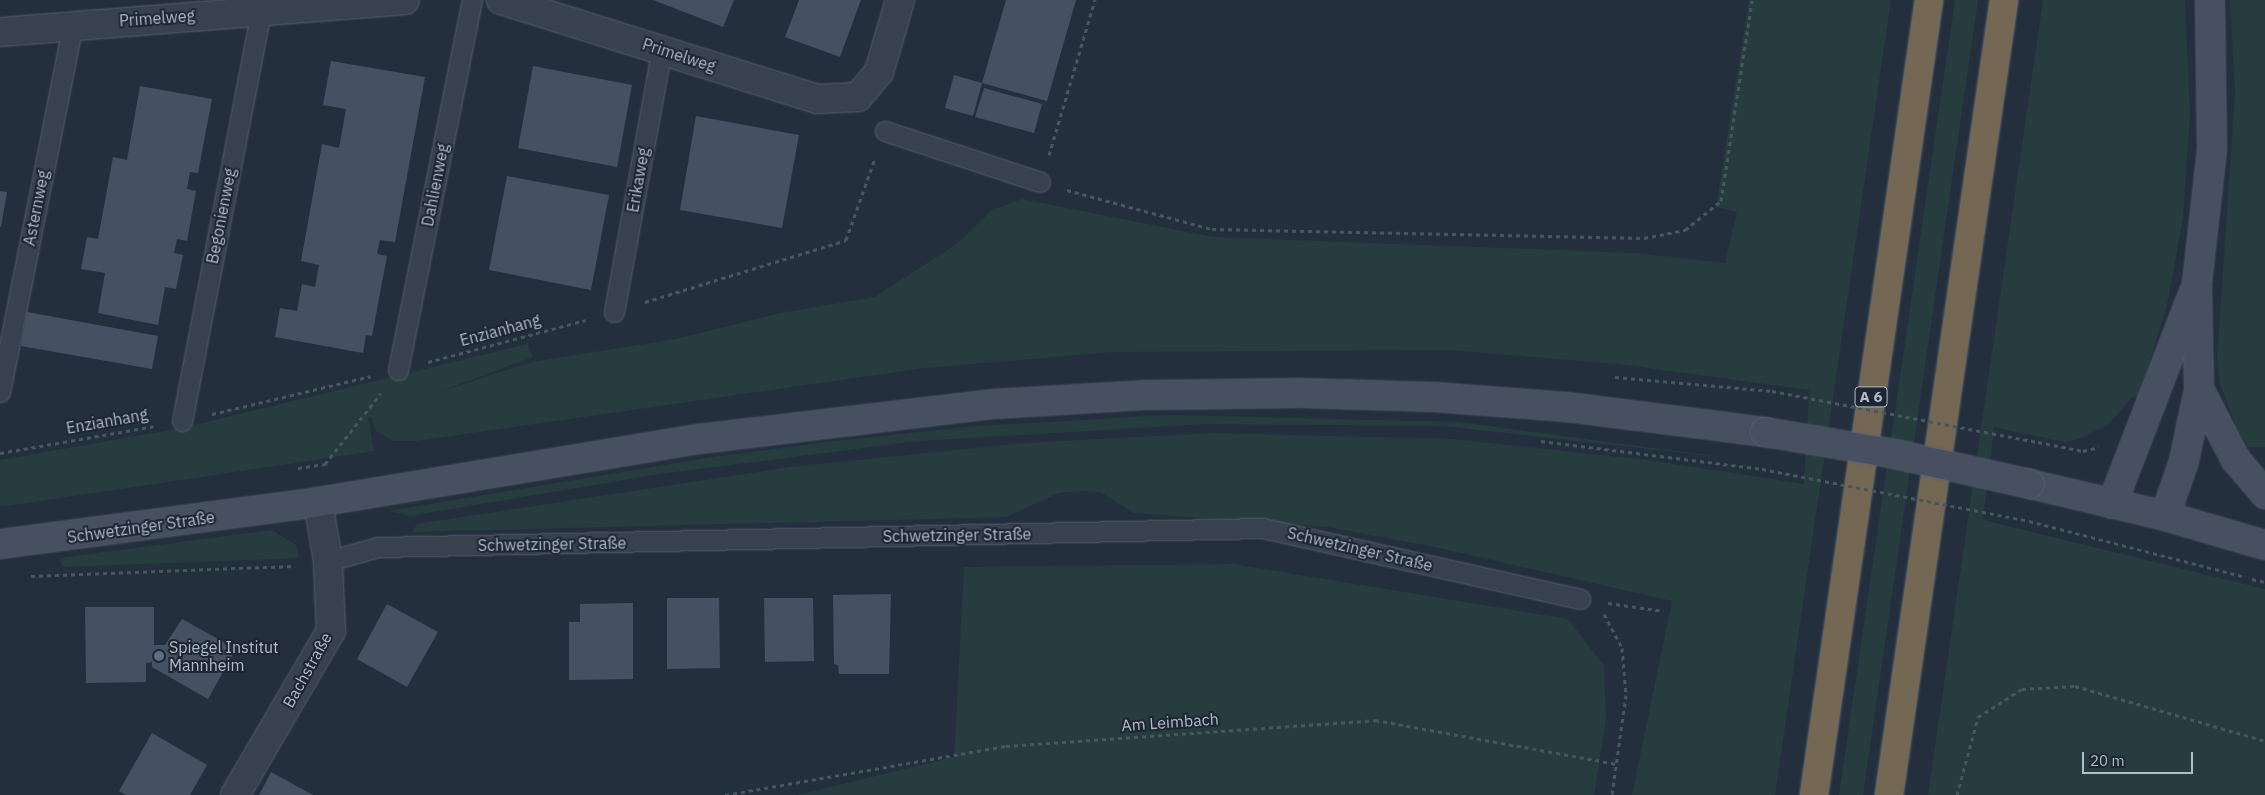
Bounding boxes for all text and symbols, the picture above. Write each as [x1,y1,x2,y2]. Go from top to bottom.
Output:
street label: Primelweg [118,6,196,30]
street label: Primelweg [640,34,718,76]
street label: Dahlienweg [418,142,452,228]
street label: Erikaweg [623,146,653,214]
street label: Begonienweg [202,167,240,265]
street label: Asternweg [19,169,53,247]
street label: Enzianhang [458,310,542,350]
road number: A 6 [1854,384,1888,410]
street label: Enzianhang [65,404,149,438]
street label: Schwetzinger Straße [66,507,216,547]
street label: Schwetzinger Straße [1285,523,1435,575]
street label: Schwetzinger Straße [883,524,1031,546]
street label: Schwetzinger Straße [478,533,626,555]
street label: Bachstraße [279,629,335,711]
place label: Spiegel Institut Mannheim [169,637,279,675]
marker: Spiegel Institut Mannheim [153,650,165,662]
street label: Am Leimbach [1121,709,1219,735]
scale bar [2085,742,2196,774]
text: 20 m [2090,751,2125,770]

